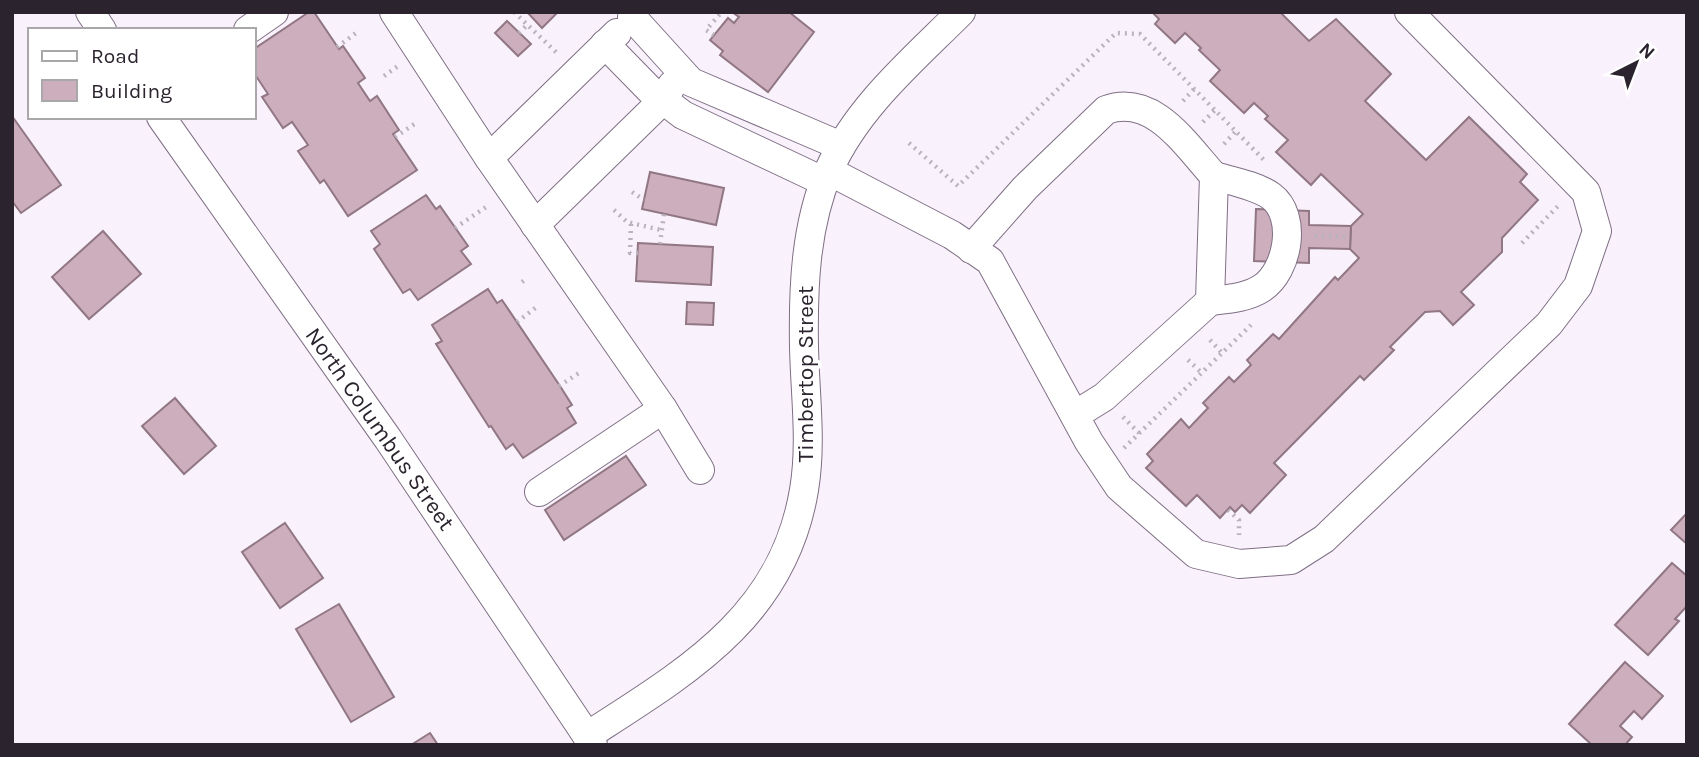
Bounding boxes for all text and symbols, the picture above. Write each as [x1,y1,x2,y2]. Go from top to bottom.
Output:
legend [28,28,256,119]
north arrow [1601,28,1671,98]
text: N [1634,38,1659,64]
text: Road [91,44,139,68]
text: Building [91,79,172,103]
street label: Timbertop Street [792,285,819,462]
street label: North Columbus Street [300,322,460,536]

